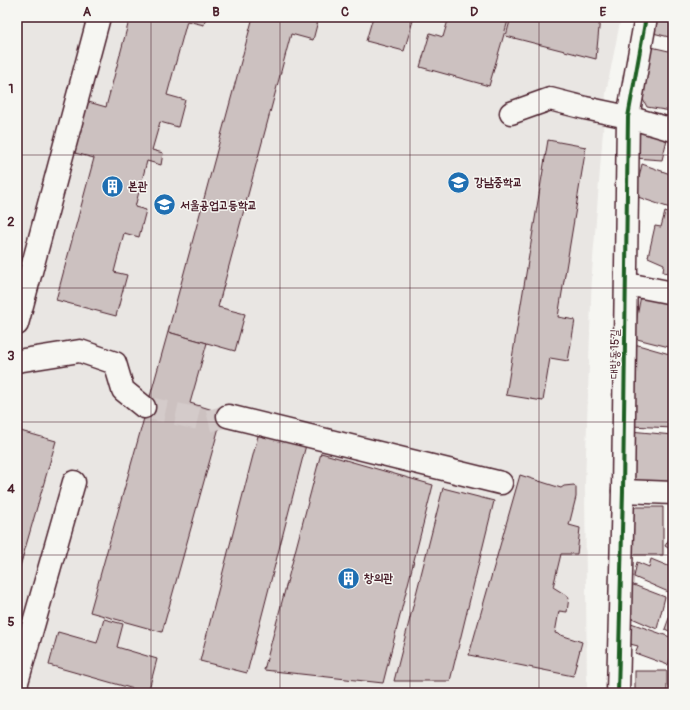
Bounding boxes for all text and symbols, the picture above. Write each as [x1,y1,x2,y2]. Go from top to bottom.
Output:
text: A [83,4,92,20]
text: B [212,4,220,20]
text: C [341,4,349,20]
text: D [470,4,478,20]
text: E [600,4,607,20]
text: 1 [8,81,14,97]
school or university icon: 강남중학교 [445,169,471,195]
building icon: 본관 [100,173,126,199]
place label: 강남중학교 [474,175,522,190]
place label: 본관 [128,179,148,194]
school or university icon: 서울공업고등학교 [151,192,177,218]
place label: 서울공업고등학교 [180,198,257,213]
text: 2 [7,214,15,230]
street label: 대방동15길 [607,329,623,379]
text: 3 [7,348,15,364]
text: 4 [7,481,15,497]
building icon: 창의관 [336,565,362,591]
place label: 창의관 [364,571,393,586]
text: 5 [7,614,15,630]

